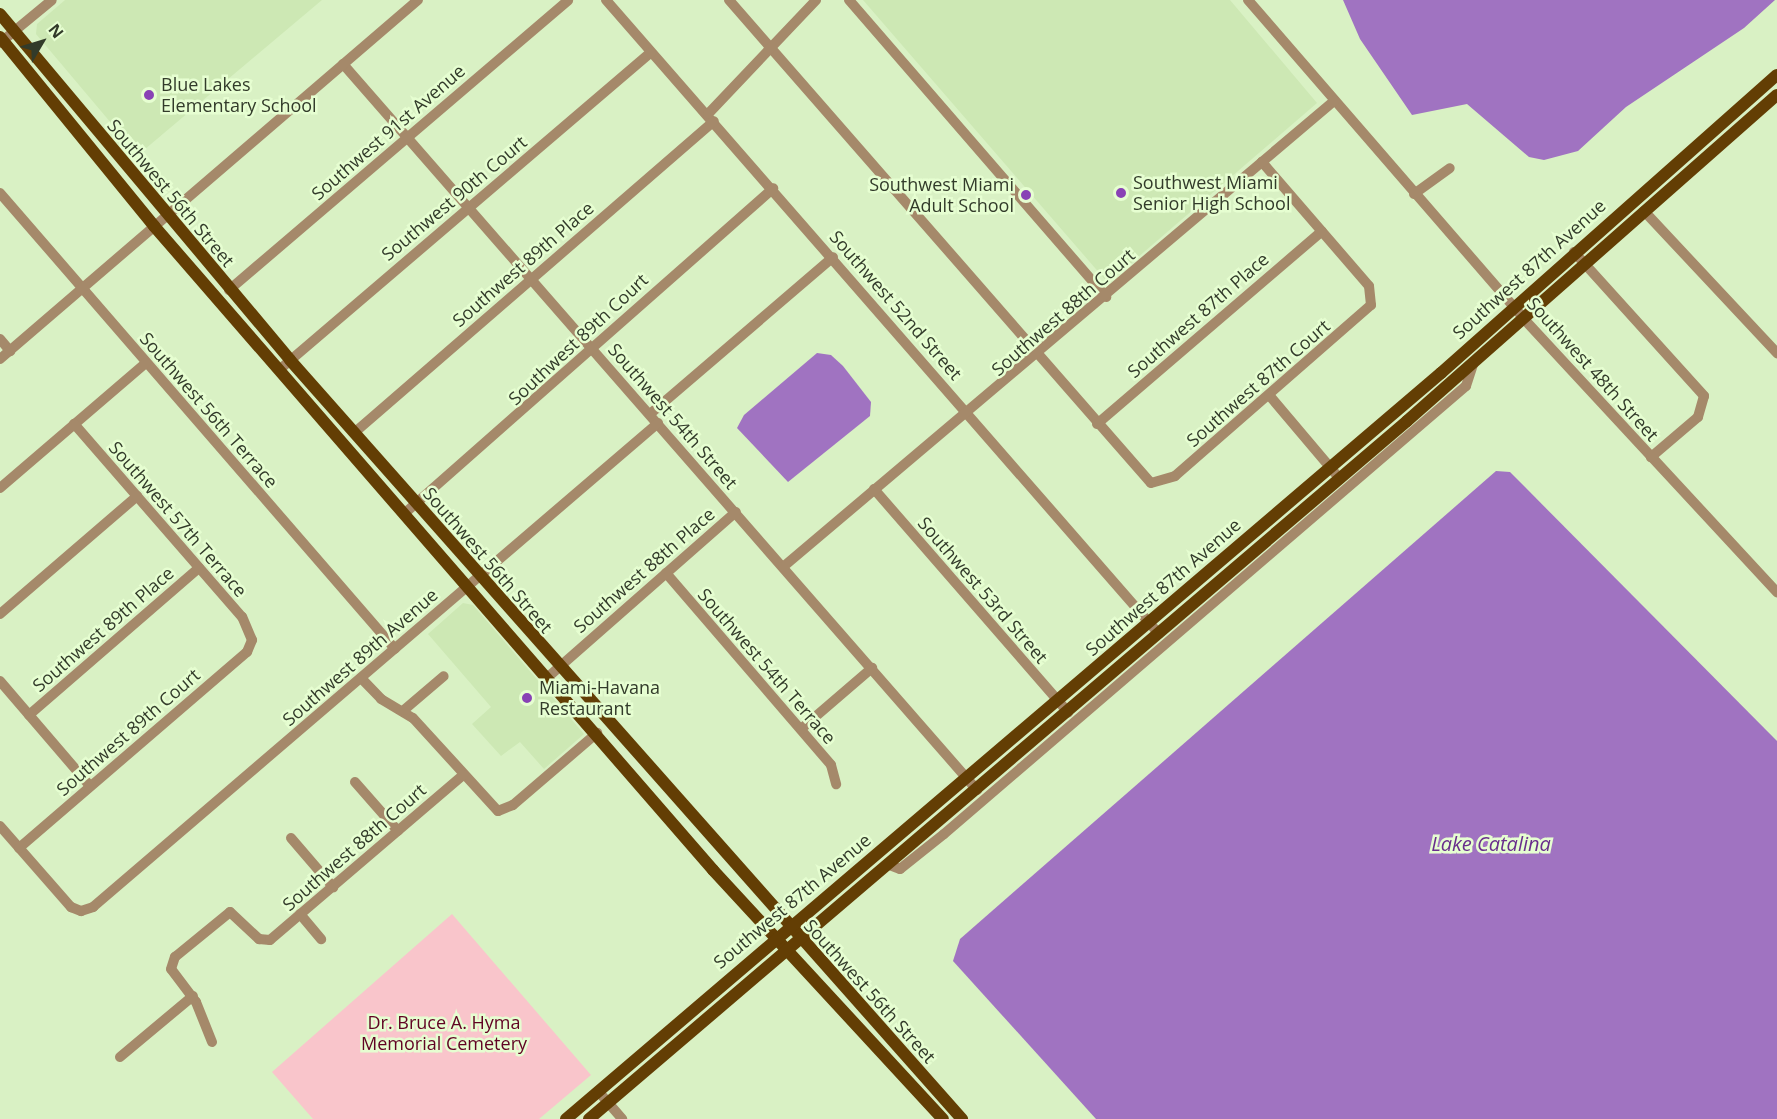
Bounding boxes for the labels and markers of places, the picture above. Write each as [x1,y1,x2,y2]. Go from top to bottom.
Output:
place label: Blue Lakes Elementary School [161,74,317,116]
marker: Blue Lakes Elementary School [142,88,156,102]
place label: Southwest Miami Senior High School [1133,172,1290,214]
place label: Southwest Miami Adult School [869,174,1014,216]
marker: Southwest Miami Senior High School [1114,186,1128,200]
marker: Southwest Miami Adult School [1019,188,1033,202]
place label: Miami-Havana Restaurant [539,677,660,720]
marker: Miami-Havana Restaurant [520,691,534,705]

